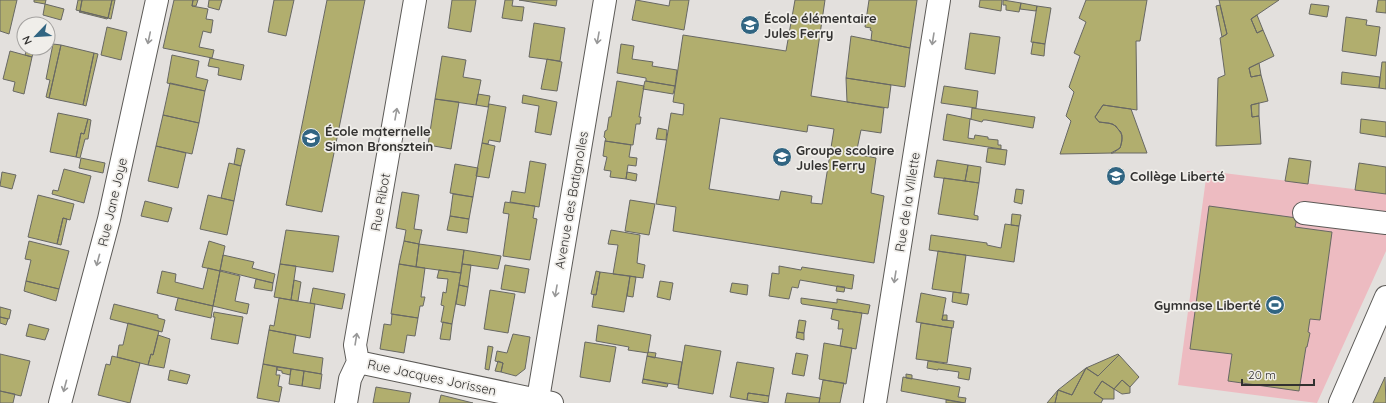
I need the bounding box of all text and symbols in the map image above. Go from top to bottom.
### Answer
place label: École élémentaire Jules Ferry [764,10,877,41]
school or university icon: École élémentaire Jules Ferry [739,14,761,36]
north arrow [16,16,56,56]
one-way arrow [144,31,152,44]
one-way arrow [594,32,602,45]
one-way arrow [929,32,937,45]
text: N [19,34,35,47]
one-way arrow [392,108,400,121]
place label: École maternelle Simon Bronsztein [325,123,433,154]
school or university icon: École maternelle Simon Bronsztein [300,127,322,149]
street label: Avenue des Batignolles [551,130,591,270]
place label: Groupe scolaire Jules Ferry [796,142,895,173]
school or university icon: Groupe scolaire Jules Ferry [771,146,793,168]
street label: Rue de la Villette [891,151,923,253]
street label: Rue Jane Joye [94,156,130,248]
school or university icon: Collège Liberté [1105,165,1127,187]
place label: Collège Liberté [1130,168,1225,184]
street label: Rue Ribot [367,172,393,232]
one-way arrow [94,254,102,267]
one-way arrow [891,271,899,284]
one-way arrow [552,284,560,297]
sports icon: Gymnase Liberté [1264,294,1286,316]
place label: Gymnase Liberté [1154,297,1261,313]
one-way arrow [352,333,360,346]
street label: Rue Jacques Jorissen [366,356,498,398]
scale bar [1242,361,1314,387]
text: 20 m [1248,367,1276,382]
one-way arrow [61,379,68,392]

